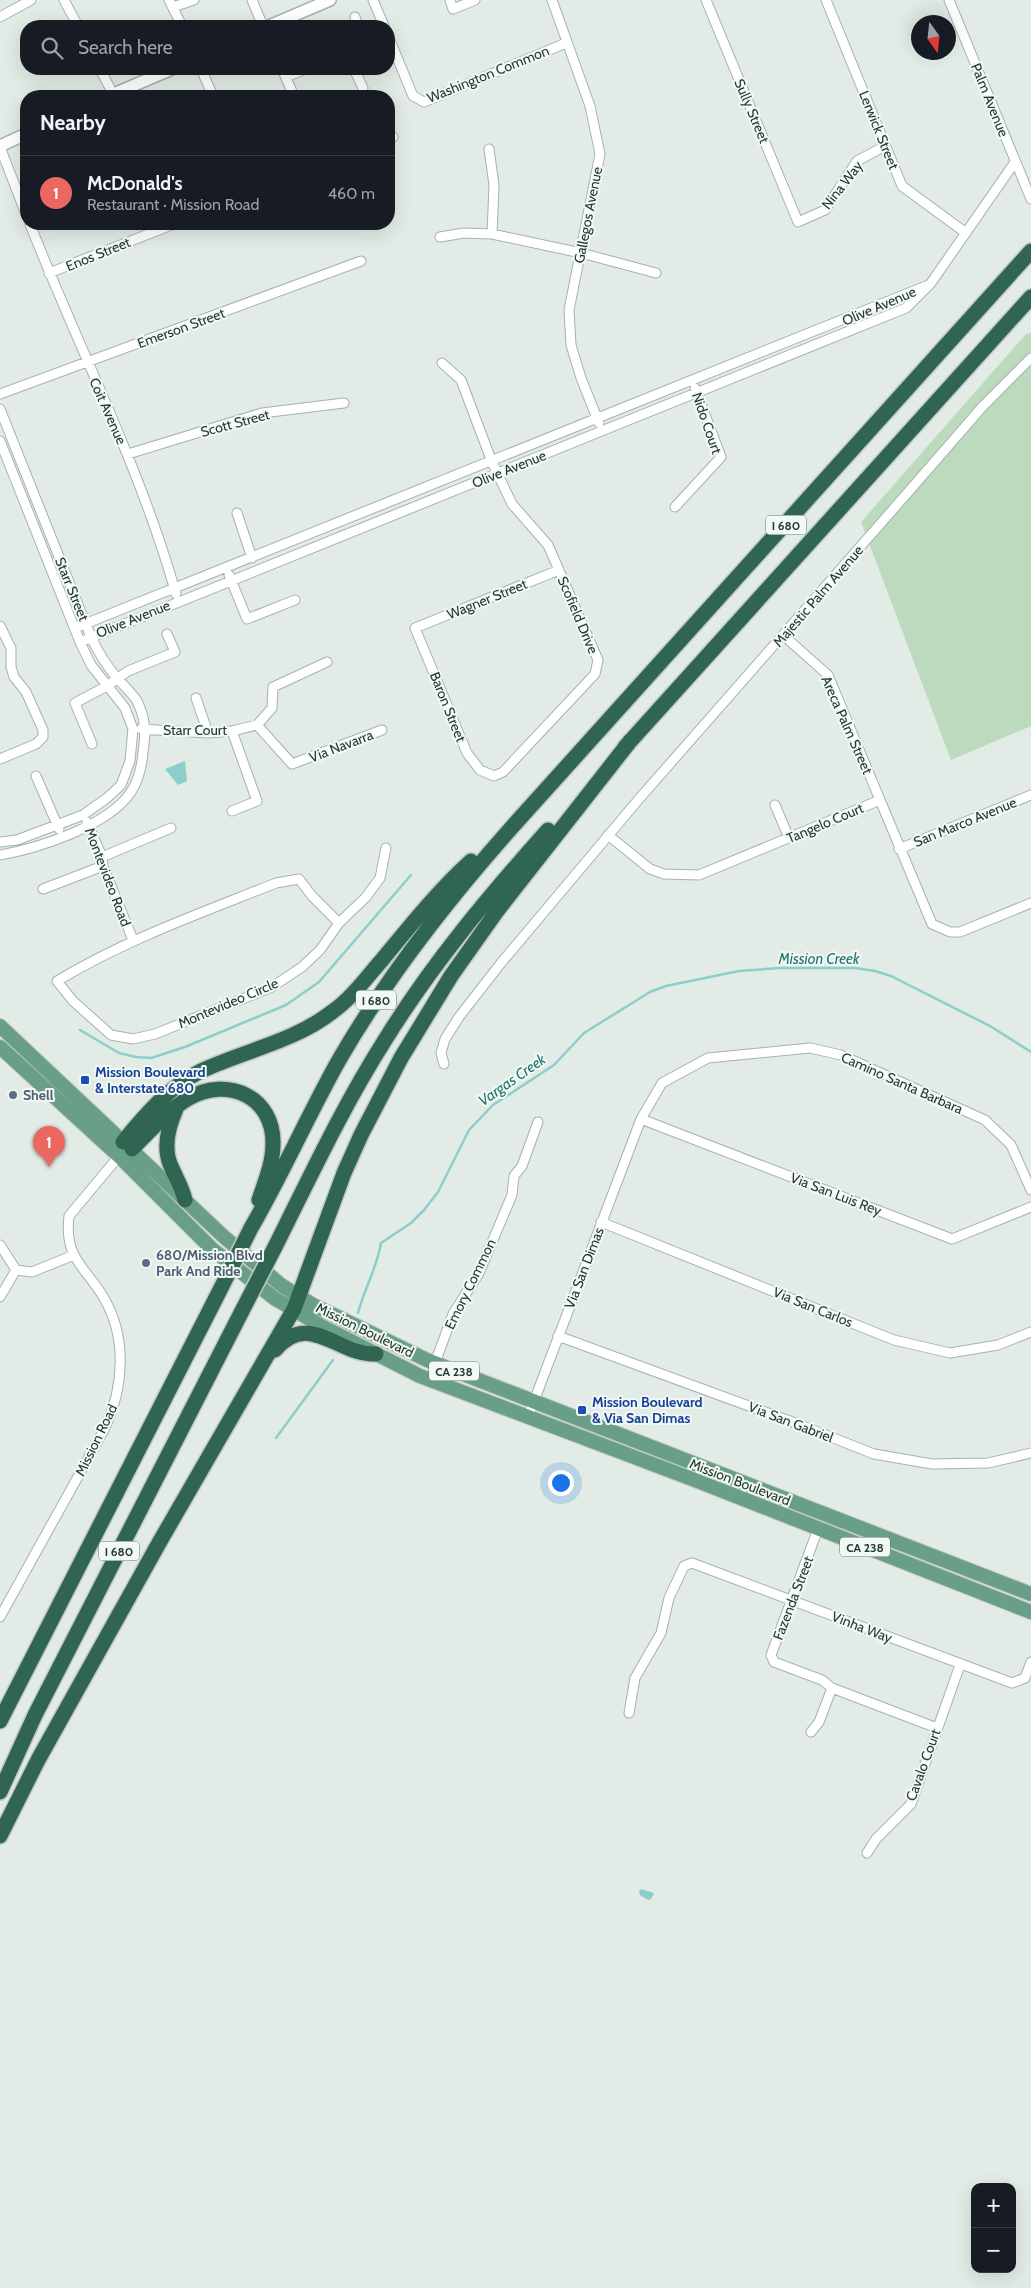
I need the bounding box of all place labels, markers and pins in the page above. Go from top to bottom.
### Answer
place label: Mission Boulevard & Interstate 680 [95,1063,206,1097]
marker: Mission Boulevard & Interstate 680 [79,1074,91,1086]
place label: Shell [23,1086,54,1104]
marker: Shell [7,1089,19,1101]
pin: 1 [33,1126,65,1167]
place label: 680/Mission Blvd Park And Ride [156,1246,263,1280]
marker: 680/Mission Blvd Park And Ride [140,1257,152,1269]
place label: Mission Boulevard & Via San Dimas [592,1393,703,1427]
marker: Mission Boulevard & Via San Dimas [576,1404,588,1416]

